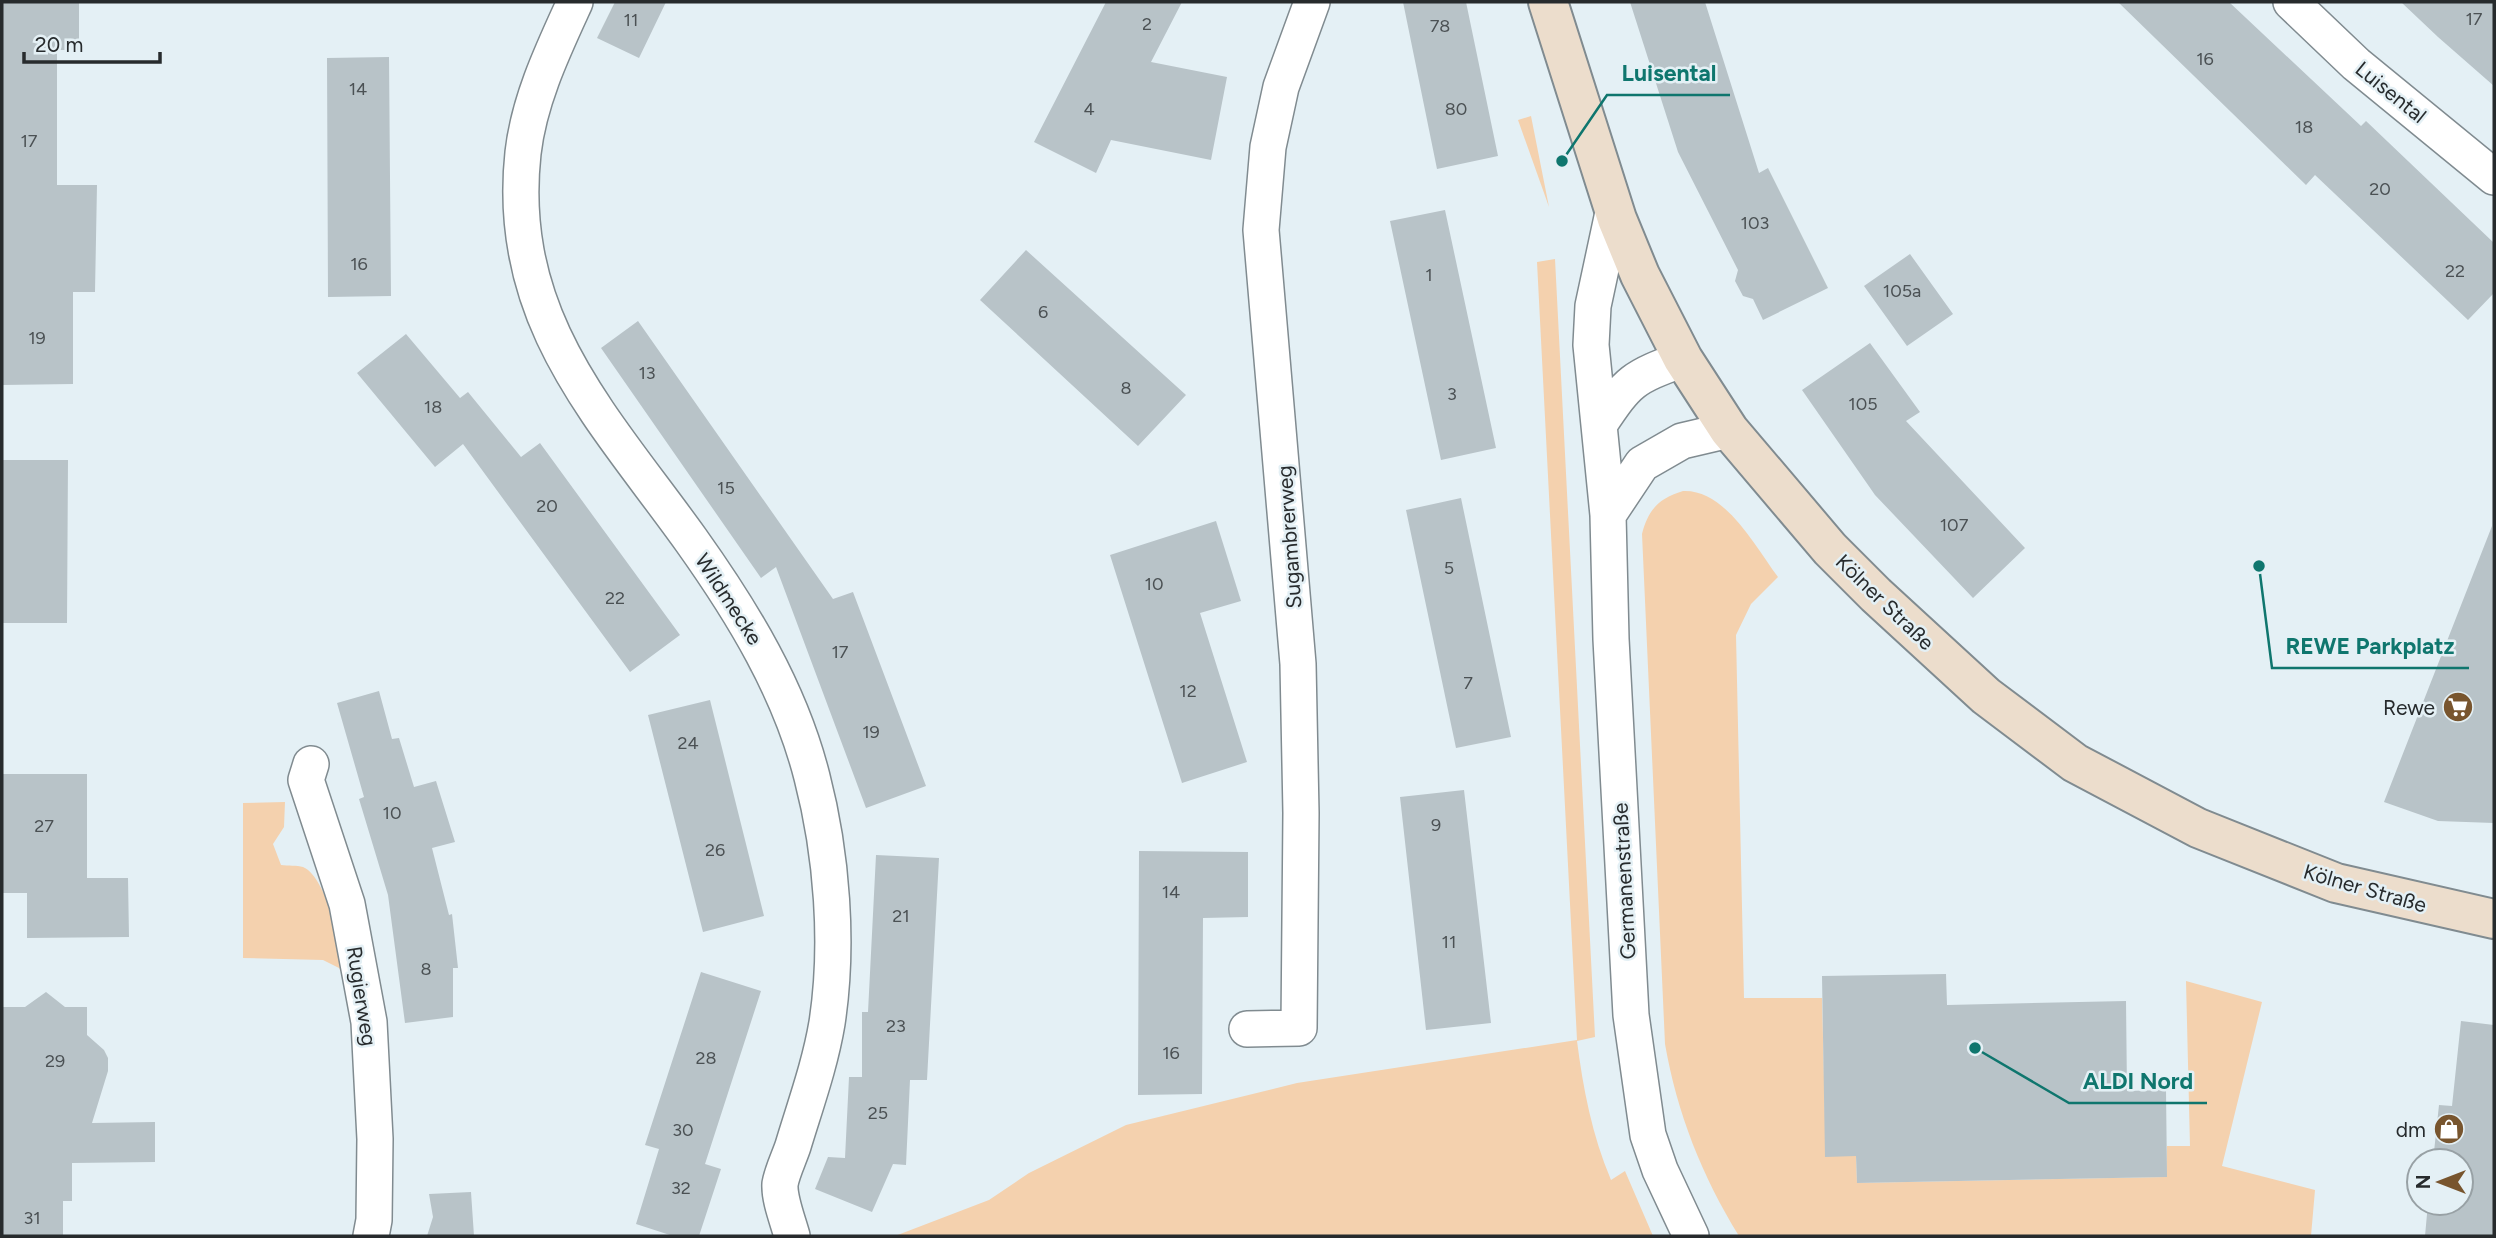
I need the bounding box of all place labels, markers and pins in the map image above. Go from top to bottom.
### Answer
callout: Luisental [1607,51,1730,95]
callout: REWE Parkplatz [2272,624,2469,668]
supermarket icon: Rewe [2441,690,2475,724]
place label: Rewe [2383,695,2435,720]
callout: ALDI Nord [2069,1059,2207,1103]
shop icon: dm [2432,1112,2466,1146]
place label: dm [2396,1117,2426,1142]

